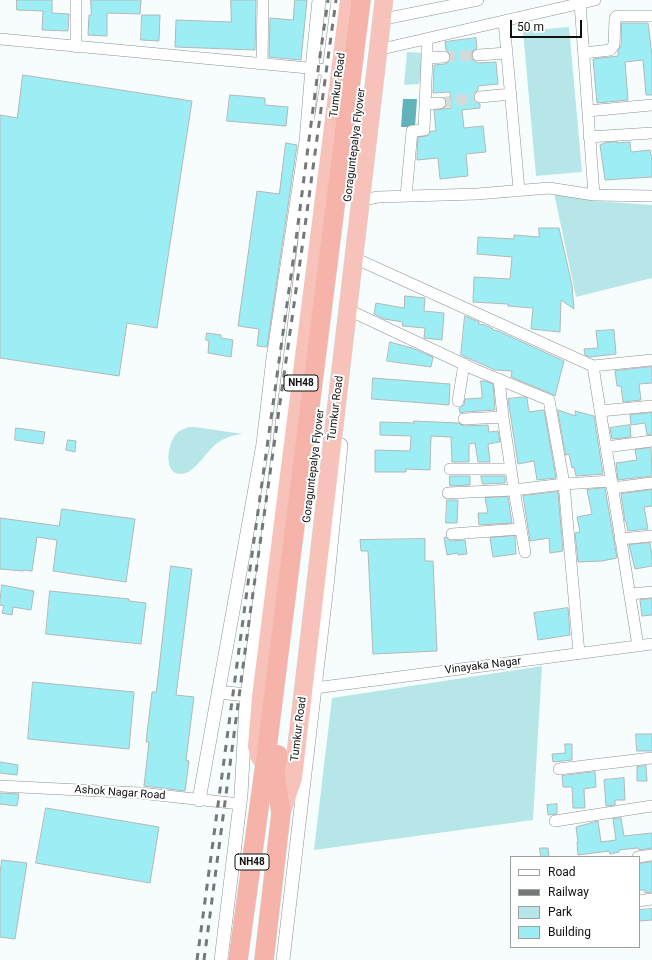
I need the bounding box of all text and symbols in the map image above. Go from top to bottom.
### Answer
scale bar [512,12,584,38]
text: 50 m [517,20,544,34]
street label: Tumkur Road [327,52,349,118]
street label: Goraguntepalya Flyover [341,87,369,203]
road number: NH48 [284,375,318,391]
street label: Tumkur Road [325,375,347,441]
street label: Goraguntepalya Flyover [300,408,328,524]
street label: Vinayaka Nagar [444,655,522,677]
street label: Tumkur Road [288,696,310,762]
street label: Ashok Nagar Road [74,783,166,803]
road number: NH48 [235,854,269,870]
legend [510,856,640,948]
text: Road [548,865,576,879]
text: Railway [548,885,589,899]
text: Park [548,905,572,919]
text: Building [548,925,591,939]

